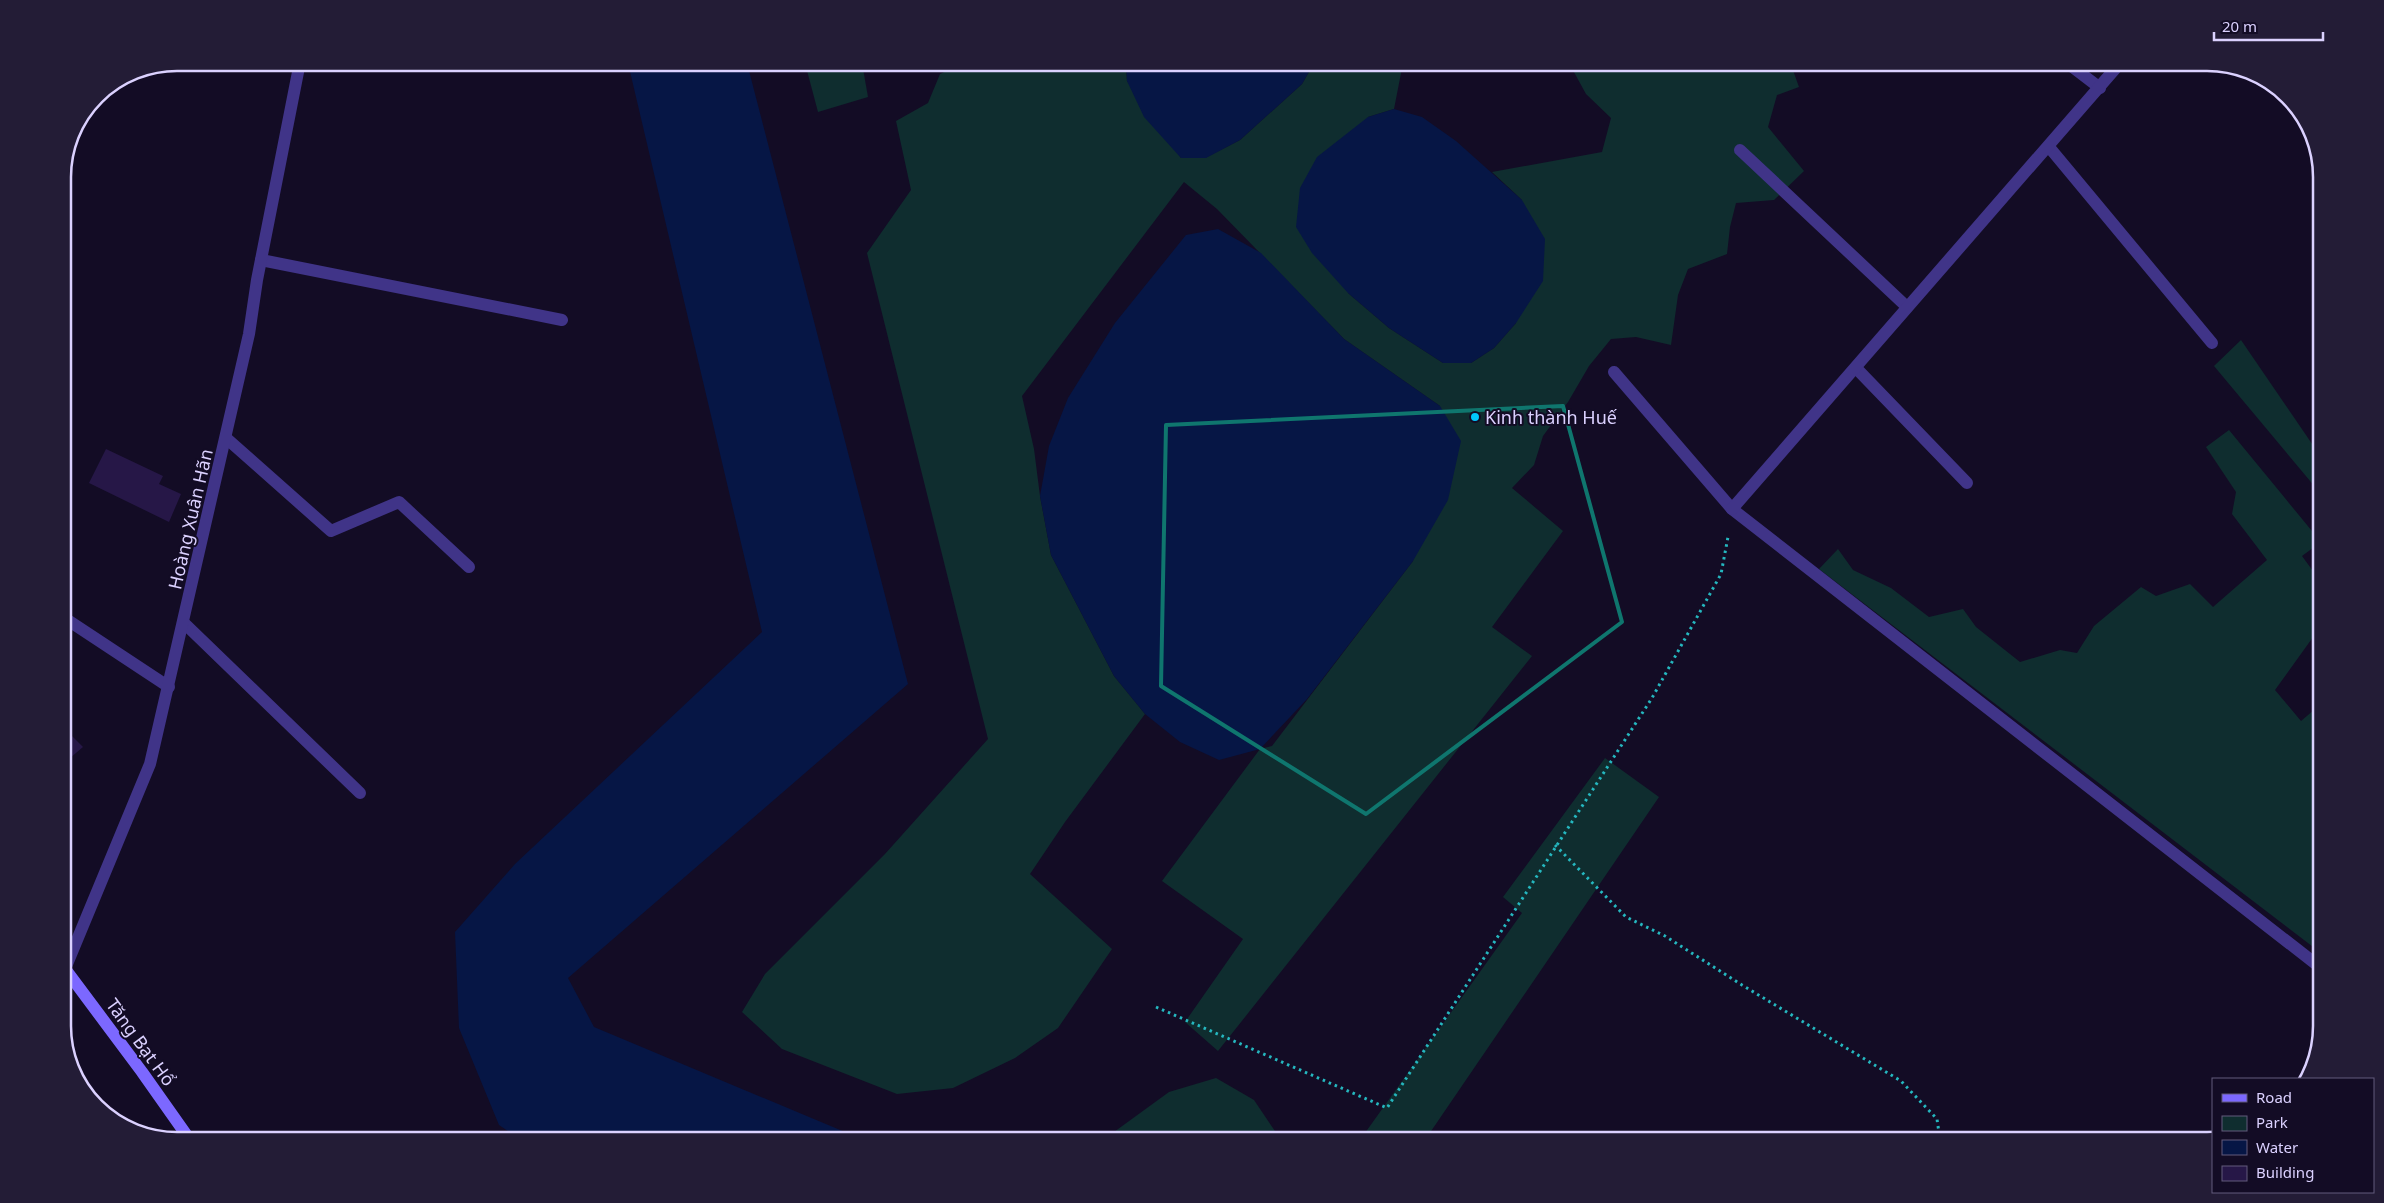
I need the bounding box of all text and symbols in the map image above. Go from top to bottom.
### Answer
scale bar [2214,10,2323,42]
text: 20 m [2222,16,2257,36]
place label: Kinh thành Huế [1485,405,1617,429]
marker: Kinh thành Huế [1469,411,1481,423]
street label: Hoàng Xuân Hãn [162,446,218,592]
street label: Tăng Bạt Hổ [101,993,181,1091]
legend [2212,1078,2374,1193]
text: Road [2256,1087,2292,1107]
text: Park [2256,1112,2288,1132]
text: Water [2256,1137,2298,1157]
text: Building [2256,1162,2314,1182]

